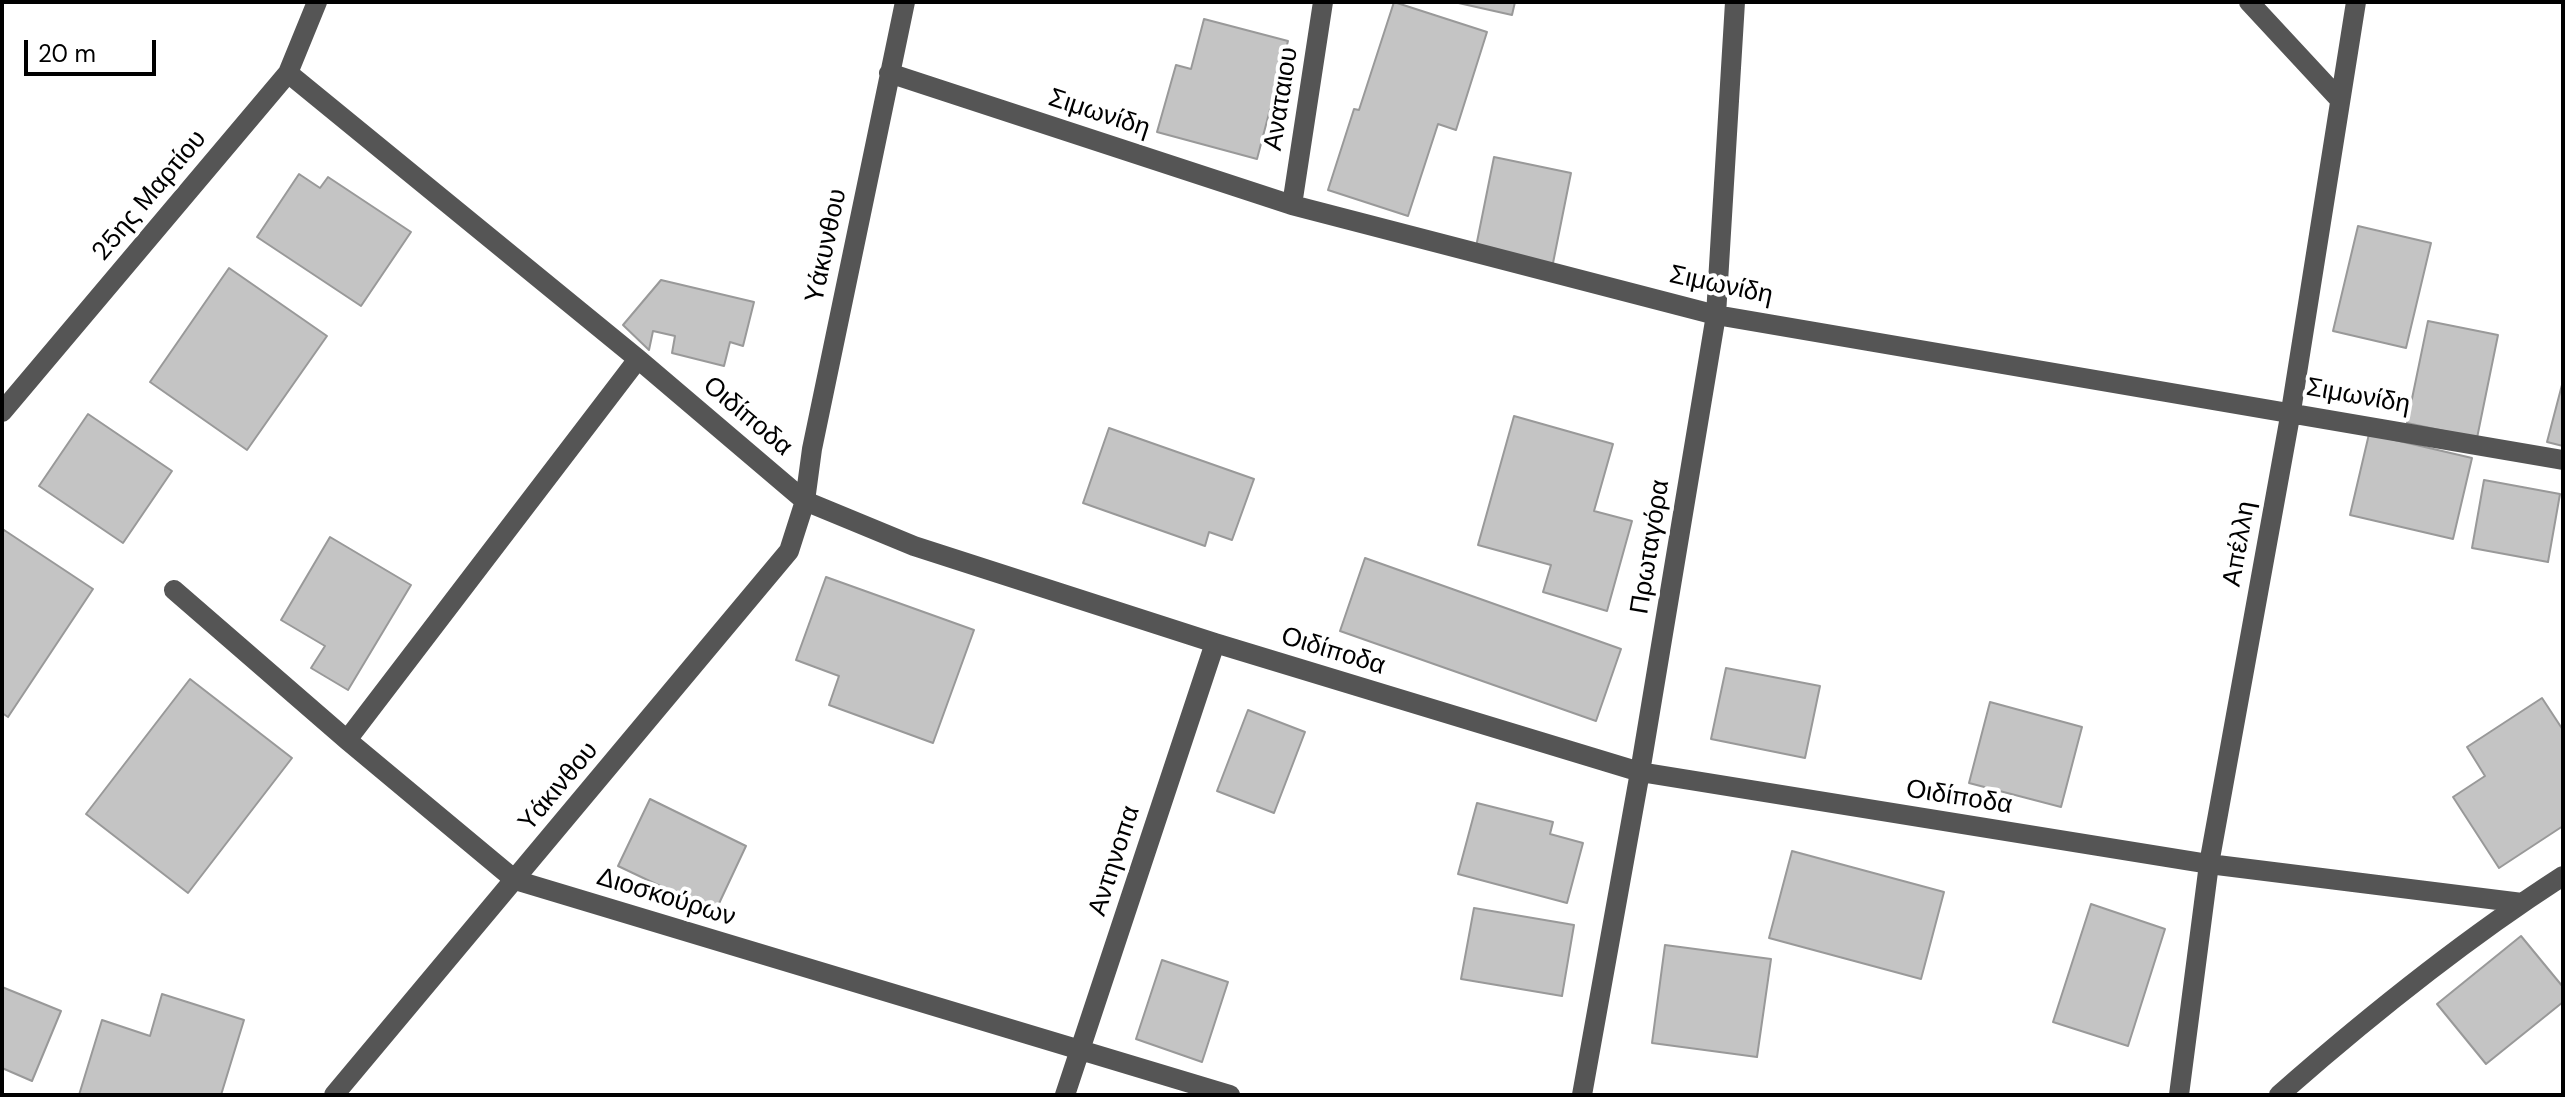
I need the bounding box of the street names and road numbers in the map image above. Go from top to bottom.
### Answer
street label: Αναταιου [1258,45,1306,153]
street label: Σιμωνίδη [1044,83,1154,145]
street label: 25ης Μαρτίου [86,124,214,268]
street label: Υάκυνθου [800,186,854,306]
street label: Σιμωνίδη [1666,260,1776,312]
street label: Οιδίποδα [696,371,798,463]
street label: Σιμωνίδη [2304,373,2412,421]
street label: Πρωταγόρα [1625,478,1677,616]
street label: Απέλλη [2217,499,2263,589]
street label: Οιδίποδα [1277,621,1389,683]
street label: Υάκινθου [513,736,605,838]
street label: Οιδίποδα [1904,774,2014,822]
street label: Αντηνοπα [1083,802,1147,920]
street label: Διοσκούρων [593,862,739,934]

